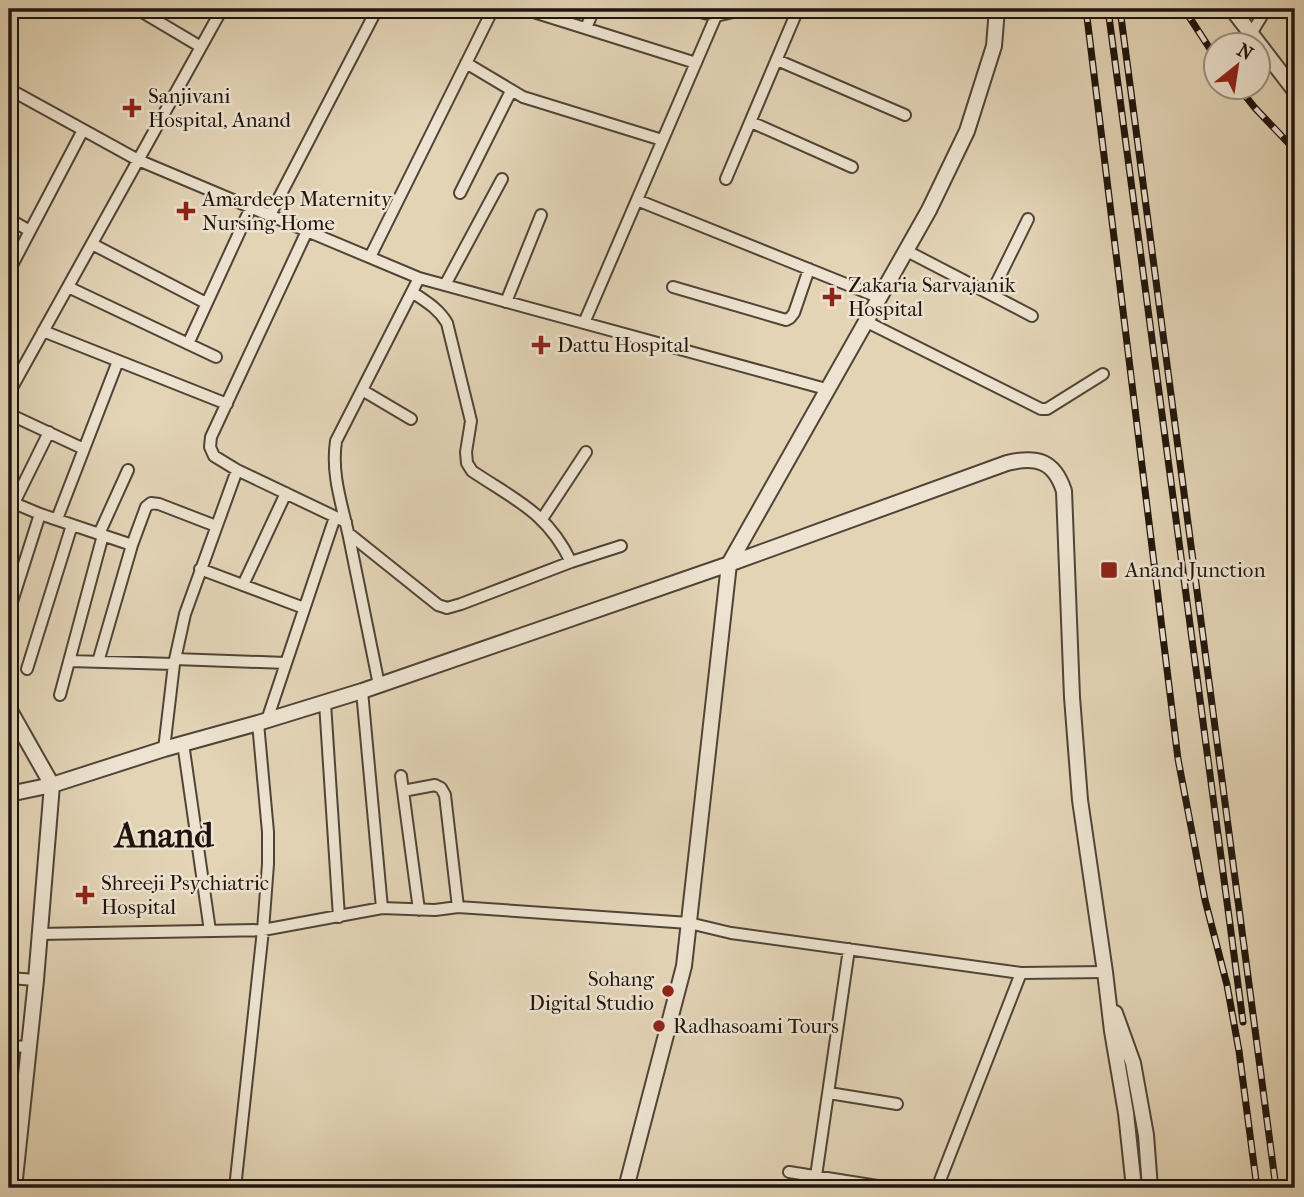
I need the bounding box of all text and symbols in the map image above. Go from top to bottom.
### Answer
north arrow [1202,32,1272,102]
text: N [1233,39,1257,66]
place label: Sanjivani Hospital, Anand [148,84,292,132]
marker: Sanjivani Hospital, Anand [122,98,142,118]
place label: Amardeep Maternity Nursing Home [201,187,393,235]
marker: Amardeep Maternity Nursing Home [176,201,196,221]
place label: Zakaria Sarvajanik Hospital [848,273,1016,321]
marker: Zakaria Sarvajanik Hospital [822,287,842,307]
place label: Dattu Hospital [557,333,689,357]
marker: Dattu Hospital [531,335,551,355]
place label: Anand Junction [1124,558,1266,582]
marker: Anand Junction [1099,560,1119,580]
district label: Anand [113,815,214,856]
place label: Shreeji Psychiatric Hospital [101,871,269,919]
marker: Shreeji Psychiatric Hospital [75,885,95,905]
place label: Sohang Digital Studio [529,967,655,1015]
marker: Sohang Digital Studio [660,983,676,999]
place label: Radhasoami Tours [673,1014,839,1038]
marker: Radhasoami Tours [651,1018,667,1034]

